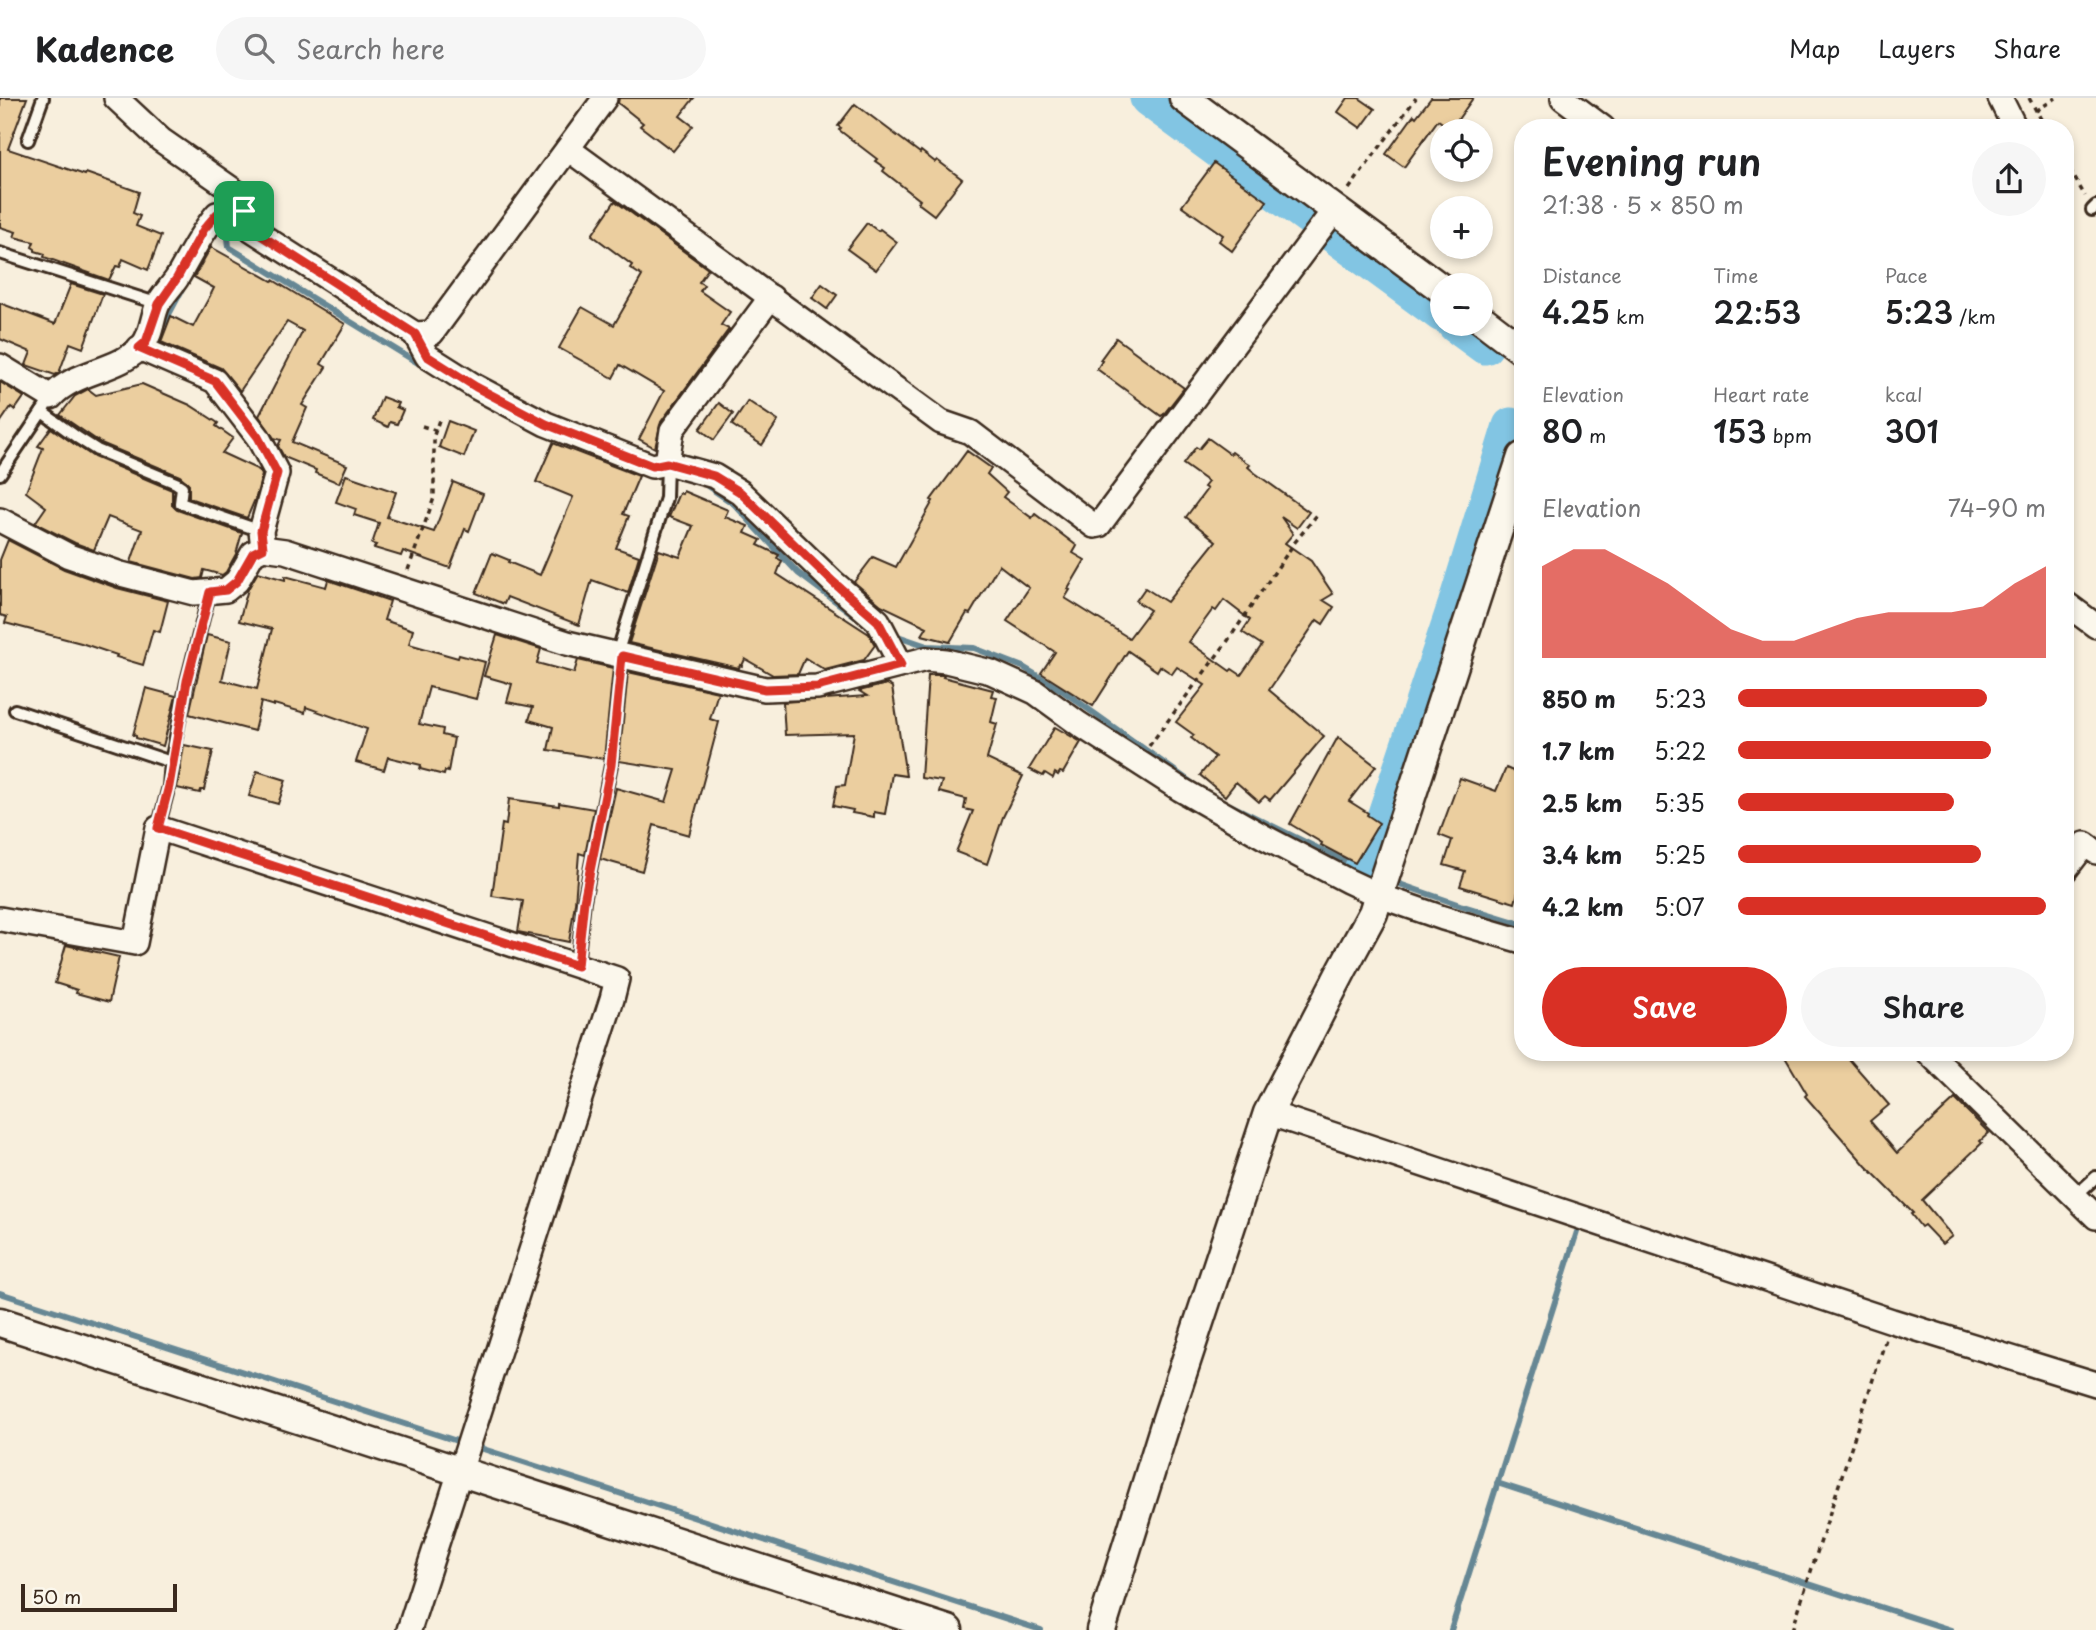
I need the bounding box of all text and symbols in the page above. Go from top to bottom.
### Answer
search box [216,17,706,80]
text: Kadence [35,23,174,73]
icon: search [240,29,278,67]
text: Search here [296,29,445,68]
text: Map [1789,30,1840,66]
text: Layers [1878,30,1955,66]
text: Share [1993,30,2061,66]
map controls [1430,119,1493,336]
button: locate [1430,119,1493,182]
text: Evening run [1542,132,1761,189]
button: share [1972,142,2046,216]
pin [214,181,274,241]
text: 21:38 · 5 × 850 m [1542,187,1744,222]
icon: arrive [225,192,263,230]
button: + [1430,196,1493,259]
text: Distance [1542,261,1622,289]
text: Time [1713,261,1758,289]
text: Pace [1885,261,1928,289]
button: − [1430,273,1493,336]
text: 4.25 [1542,289,1610,334]
text: 22:53 [1713,289,1801,334]
text: 5:23 [1885,289,1953,334]
text: km [1610,302,1645,330]
text: /km [1953,302,1996,330]
text: Elevation [1542,380,1624,408]
text: Heart rate [1713,380,1809,408]
text: kcal [1885,380,1923,408]
text: 80 [1542,408,1583,453]
text: 153 [1713,408,1767,453]
text: 301 [1885,408,1939,453]
text: m [1583,421,1606,449]
text: bpm [1767,421,1812,449]
text: Elevation [1542,490,1641,525]
text: 74–90 m [1948,490,2046,525]
text: 850 m [1542,681,1616,716]
text: 5:23 [1654,681,1707,716]
text: 1.7 km [1542,733,1615,768]
text: 5:22 [1654,733,1706,768]
text: 2.5 km [1542,785,1622,820]
text: 5:35 [1654,785,1705,820]
text: 3.4 km [1542,837,1622,872]
text: 5:25 [1654,837,1706,872]
text: 4.2 km [1542,889,1624,924]
text: 5:07 [1654,889,1705,924]
button: Save [1542,967,1787,1047]
button: Share [1801,967,2046,1047]
scale bar [21,1581,177,1613]
text: 50 m [32,1582,81,1610]

